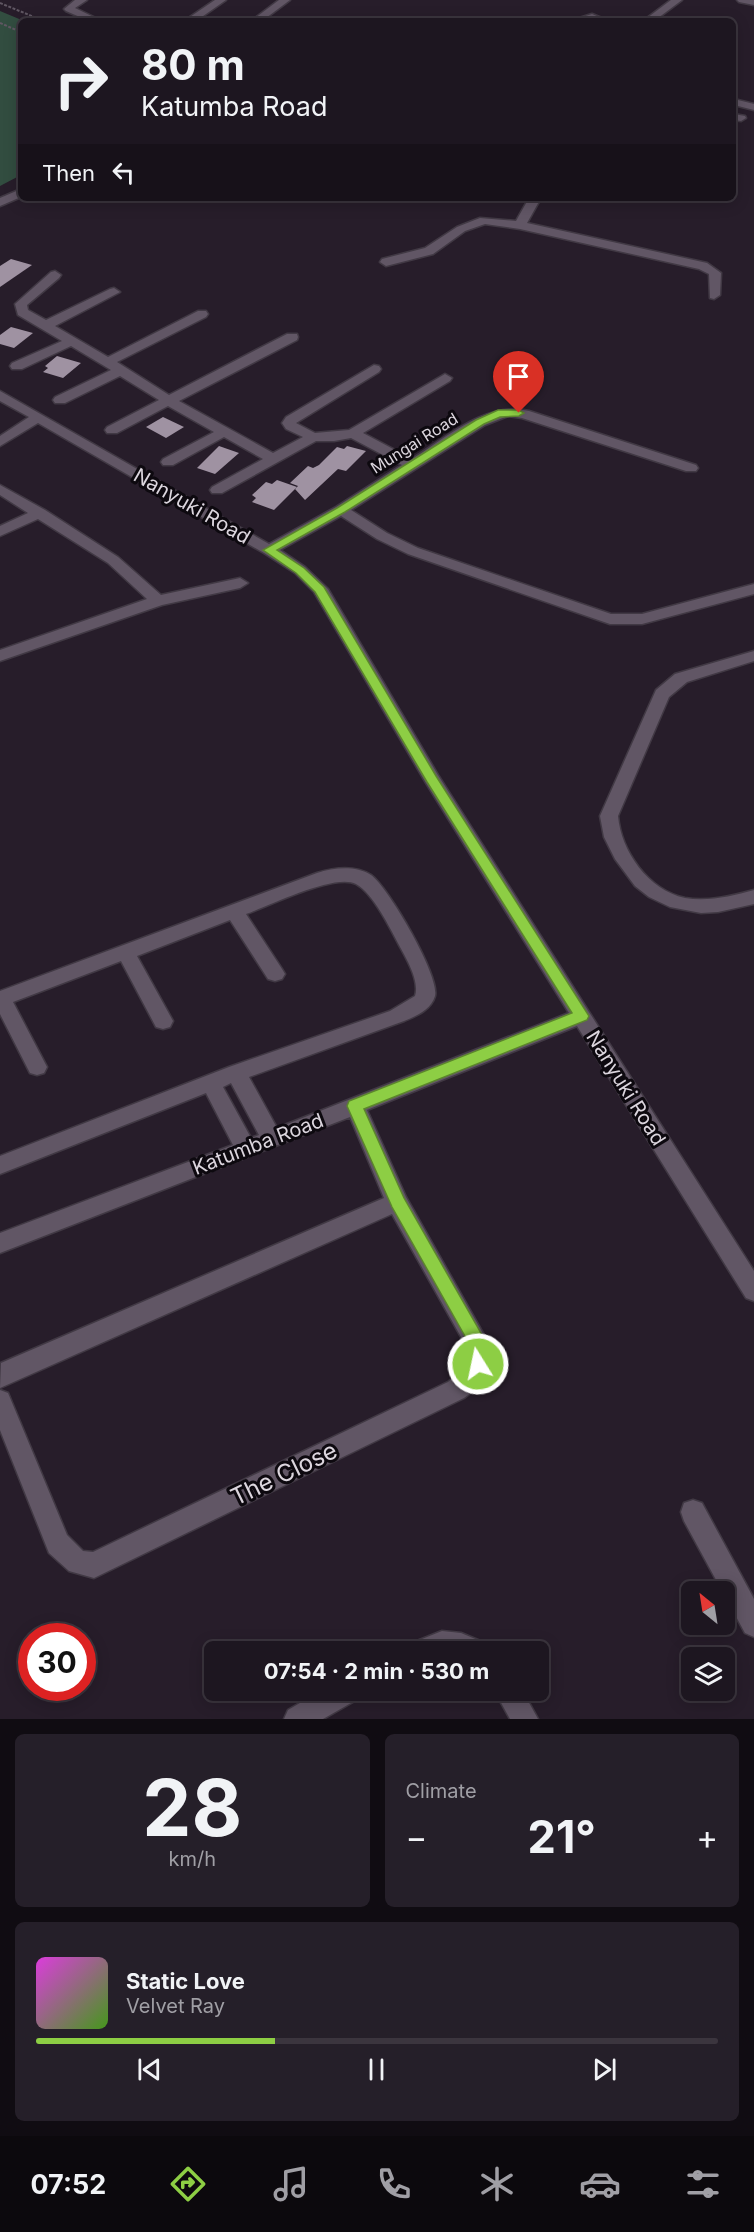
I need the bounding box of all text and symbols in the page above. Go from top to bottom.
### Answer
text: 80 m [141,39,245,90]
icon: right [42,42,120,120]
text: Katumba Road [141,90,327,123]
icon: left [107,156,140,189]
text: Then [42,160,95,186]
pin [493,351,544,413]
icon: arrive [502,360,535,393]
street label: Mungai Road [367,408,461,478]
street label: Nanyuki Road [129,463,255,549]
street label: Nanyuki Road [581,1026,671,1150]
street label: Katumba Road [189,1108,327,1180]
position arrow [446,1332,510,1396]
street label: The Close [226,1435,342,1512]
north arrow [681,1581,735,1635]
map controls [681,1581,735,1701]
speed limit sign: 30 [18,1623,96,1701]
button: layers [681,1647,735,1701]
text: 07:54 · 2 min · 530 m [264,1658,489,1684]
text: 28 [142,1760,242,1855]
text: Climate [406,1779,477,1803]
text: 21° [528,1809,596,1864]
text: − [406,1817,427,1857]
text: + [696,1817,718,1857]
text: km/h [168,1847,216,1871]
text: Static Love [126,1968,245,1994]
text: Velvet Ray [126,1994,225,2018]
icon: previous [133,2053,166,2086]
icon: pause [360,2053,393,2086]
icon: next [588,2053,621,2086]
icon: directions [167,2163,209,2205]
icon: music [270,2163,312,2205]
icon: phone [373,2163,415,2205]
icon: climate [476,2163,518,2205]
icon: car [579,2163,621,2205]
icon: filters [682,2163,724,2205]
text: 07:52 [30,2168,106,2201]

